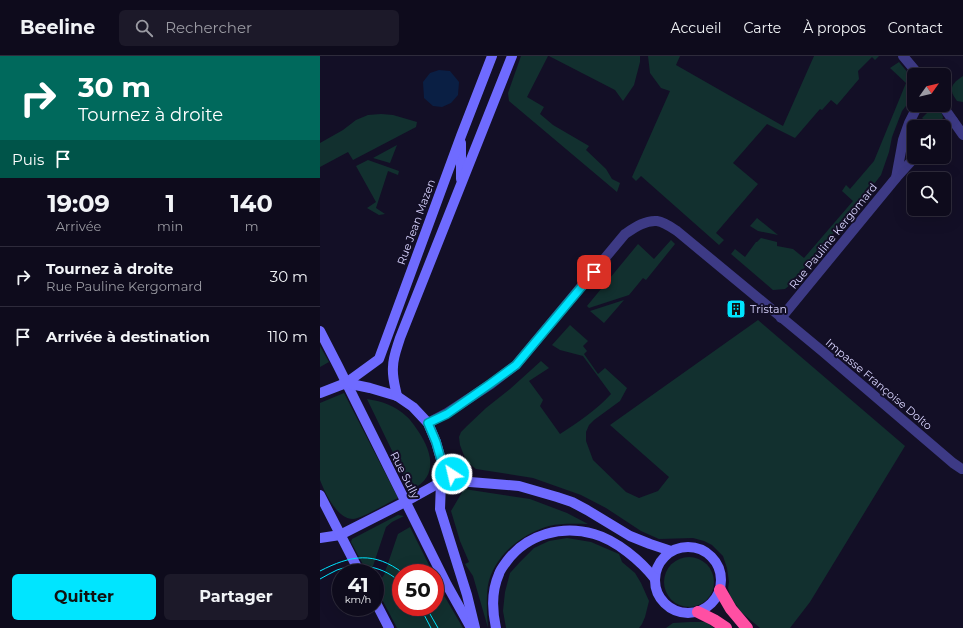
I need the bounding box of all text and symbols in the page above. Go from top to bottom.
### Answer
search box [119,10,399,46]
text: Beeline [20,16,95,39]
icon: search [133,17,155,39]
text: Rechercher [165,18,252,37]
text: Accueil [671,19,722,37]
text: Carte [744,19,781,37]
text: À propos [803,19,866,37]
text: Contact [888,19,943,37]
north arrow [907,68,951,112]
map controls [907,68,951,216]
text: 30 m [78,70,151,104]
icon: right [12,72,64,124]
text: Tournez à droite [78,104,223,126]
button: sound [907,120,951,164]
icon: arrive [52,148,74,170]
text: Puis [12,150,44,169]
button: search [907,172,951,216]
street label: Rue Jean Mazen [394,177,438,267]
street label: Rue Pauline Kergomard [786,180,880,292]
text: 19:09 [47,189,110,218]
text: 1 [165,189,175,218]
text: 140 [230,189,273,218]
text: Arrivée [56,218,101,234]
text: min [157,218,183,234]
text: m [245,218,258,234]
pin [577,255,611,289]
text: Tournez à droite [46,259,174,278]
icon: arrive [583,261,605,283]
icon: right [12,266,34,288]
text: 30 m [270,267,308,286]
text: Rue Pauline Kergomard [46,278,202,294]
building icon: Tristan [725,298,747,320]
place label: Tristan [750,302,787,316]
icon: arrive [12,326,34,348]
text: Arrivée à destination [46,327,210,346]
text: 110 m [267,327,308,346]
street label: Impasse Françoise Dolto [823,335,935,433]
street label: Rue Sully [387,449,423,501]
position arrow [431,453,473,495]
speed limit sign: 50 [392,564,444,616]
text: 41 [347,573,369,597]
button: Quitter [12,574,156,620]
button: Partager [164,574,308,620]
text: km/h [345,593,371,606]

